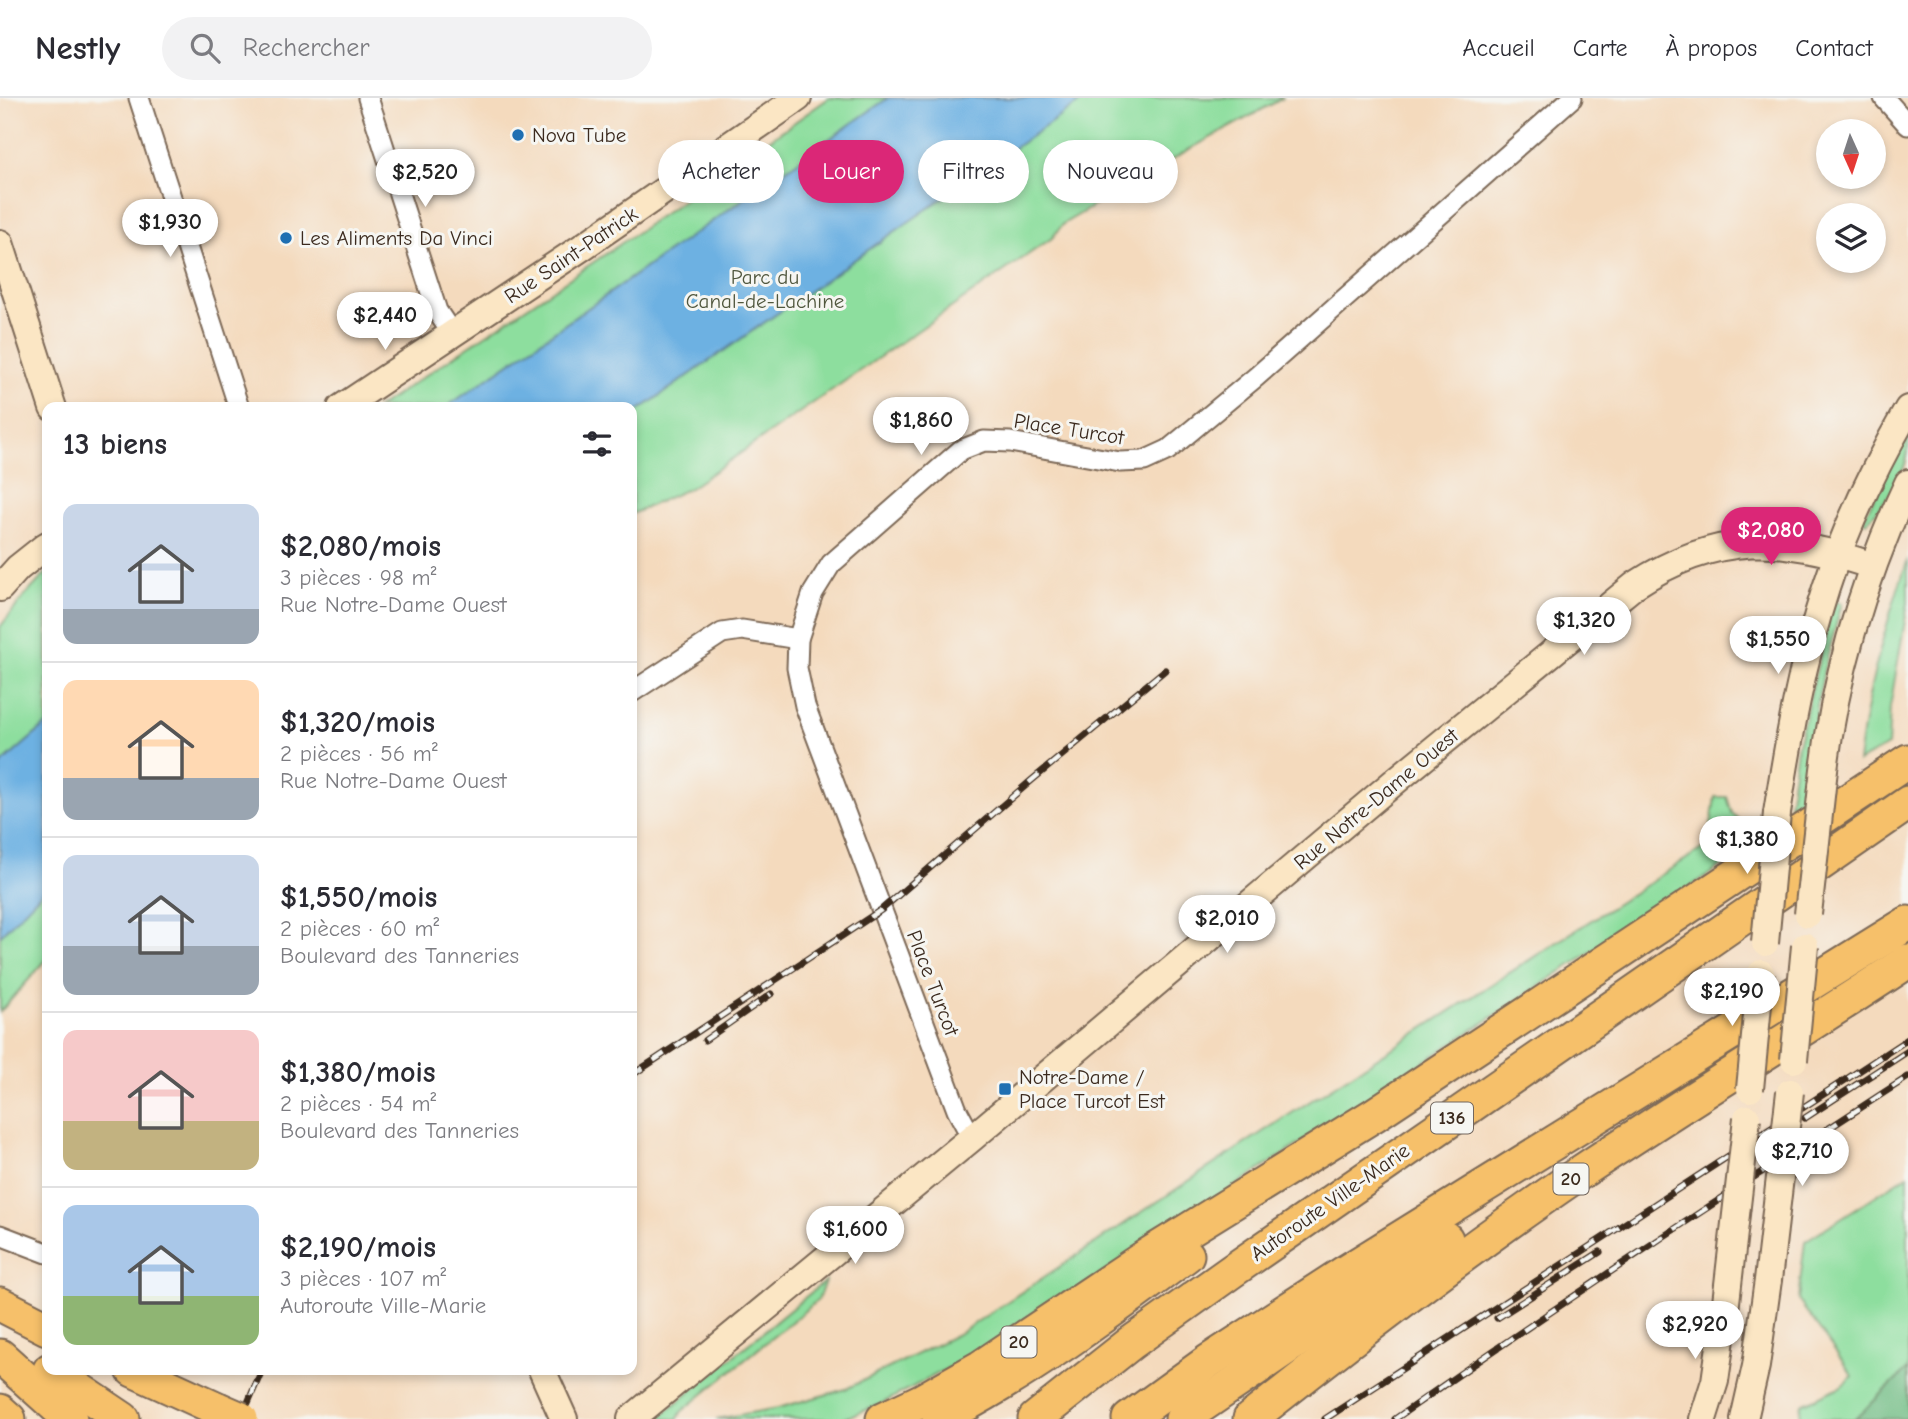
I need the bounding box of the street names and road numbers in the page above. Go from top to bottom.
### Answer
street label: Rue Saint-Patrick [500,202,642,308]
street label: Place Turcot [1012,408,1127,450]
street label: Rue Notre-Dame Ouest [1289,723,1464,875]
street label: Place Turcot [902,927,964,1040]
road number: 136 [1431,1102,1473,1134]
street label: Autoroute Ville-Marie [1246,1138,1414,1266]
road number: 20 [1554,1163,1588,1194]
road number: 20 [1002,1326,1036,1358]

